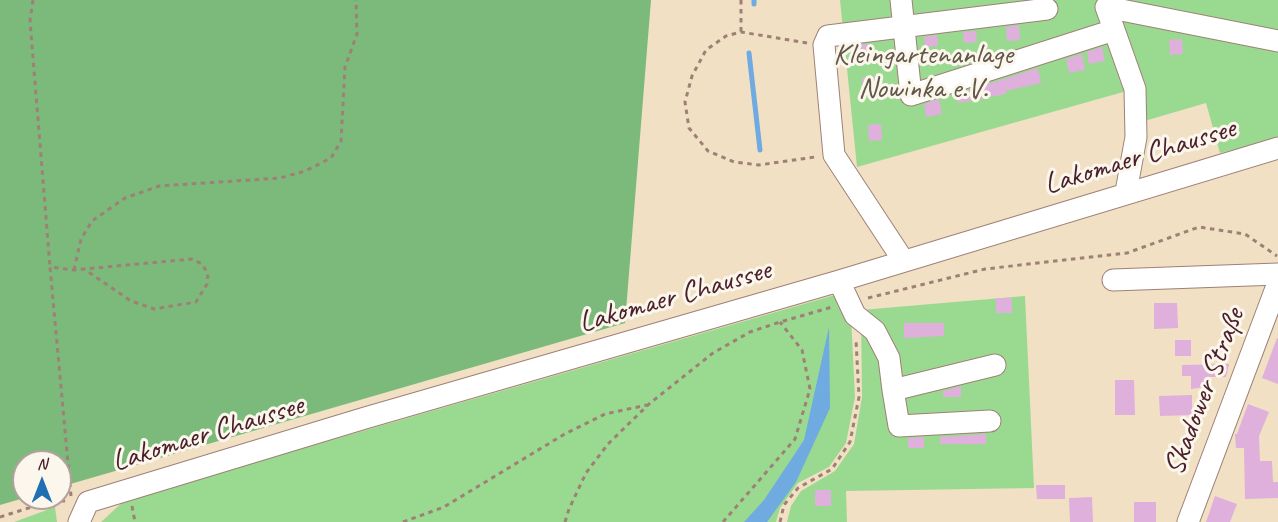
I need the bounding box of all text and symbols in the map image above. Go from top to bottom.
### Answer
park label: Kleingartenanlage Nowinka e.V. [833,37,1013,107]
street label: Lakomaer Chaussee [1040,111,1240,203]
street label: Lakomaer Chaussee [575,252,775,342]
street label: Skadower Straße [1157,304,1253,480]
street label: Lakomaer Chaussee [108,388,308,480]
north arrow [12,450,72,510]
text: N [37,454,47,474]

